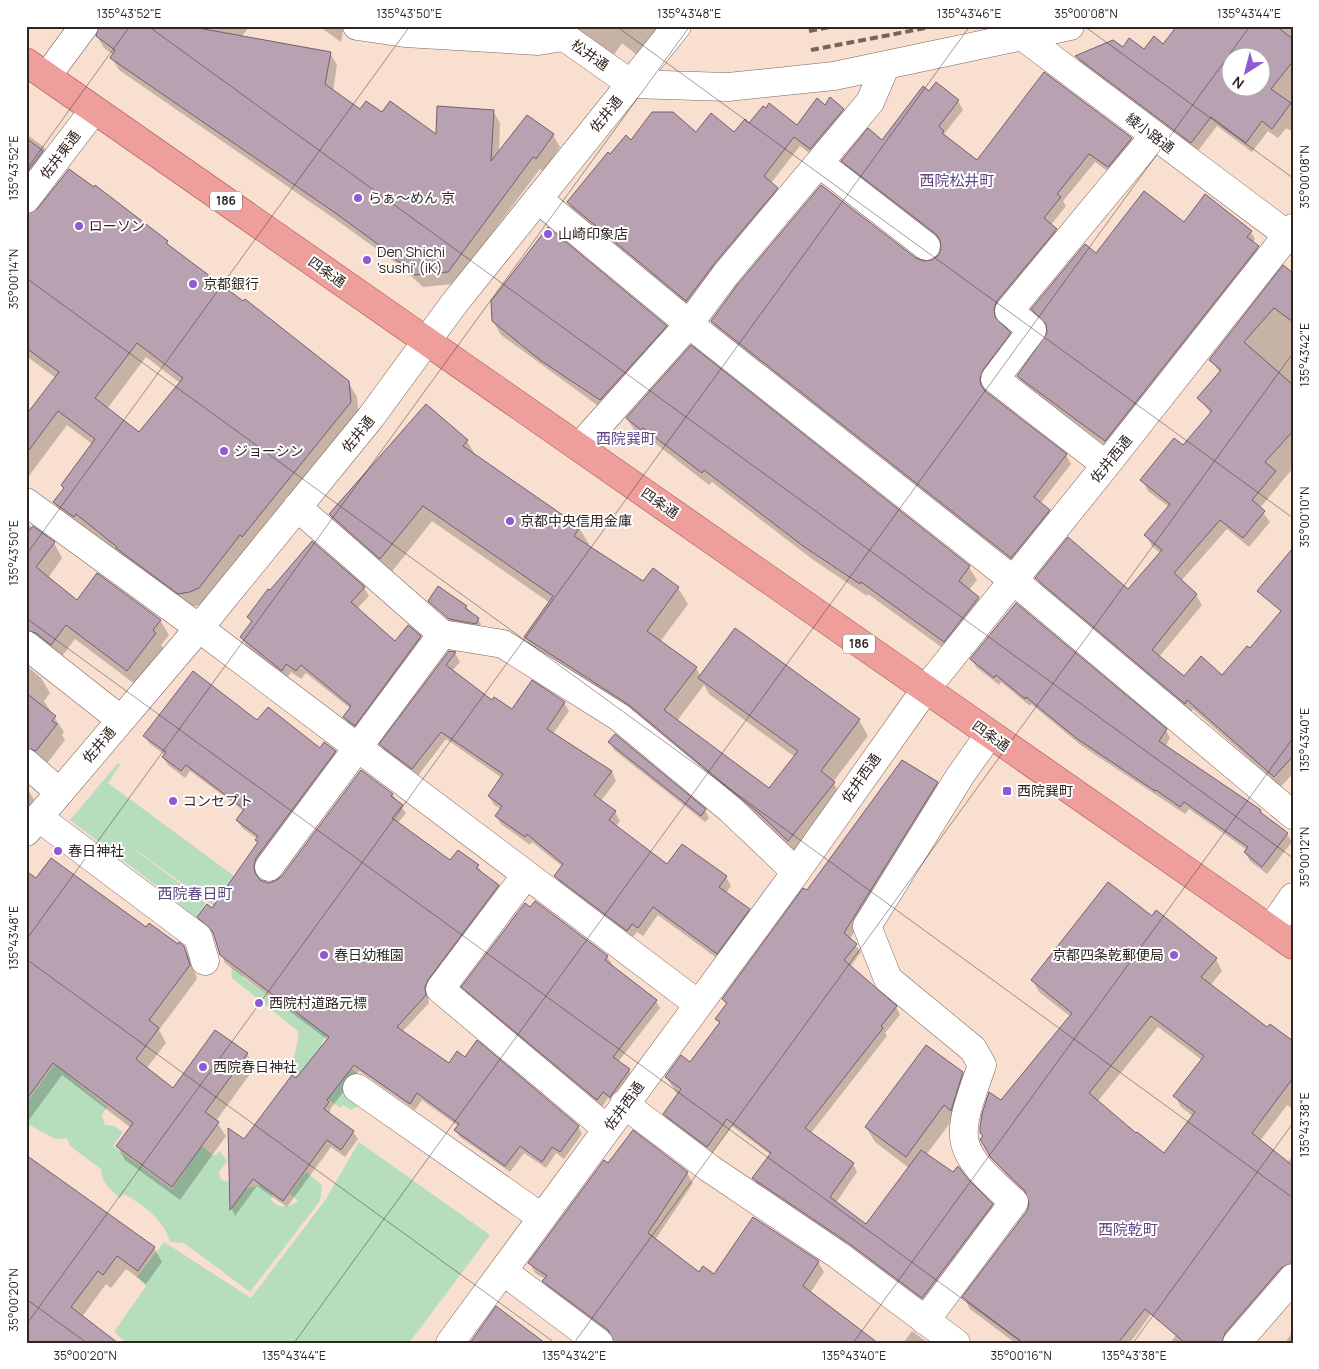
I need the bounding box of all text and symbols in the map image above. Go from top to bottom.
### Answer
text: 135°43'52"E [97,5,162,22]
text: 135°43'50"E [376,5,442,22]
text: 135°43'48"E [657,5,721,22]
text: 135°43'46"E [937,5,1001,22]
text: 35°00'08"N [1054,5,1118,22]
text: 135°43'44"E [1217,5,1281,22]
street label: 松井通 [568,35,613,74]
north arrow [1222,48,1272,98]
text: N [1228,72,1248,94]
street label: 佐井通 [585,91,626,136]
street label: 綾小路通 [1122,108,1178,157]
street label: 佐井東通 [35,127,84,183]
text: 135°43'52"E [5,135,22,200]
text: 35°00'08"N [1296,145,1313,209]
district label: 西院松井町 [919,170,995,191]
place label: らぁ〜めん 京 [368,188,455,207]
road number: 186 [210,192,242,210]
marker: らぁ〜めん 京 [352,192,364,204]
place label: ローソン [89,216,145,235]
marker: ローソン [73,220,85,232]
place label: 山崎印象店 [558,224,628,243]
marker: 山崎印象店 [542,228,554,240]
place label: Den Shichi 'sushi' (iK) [377,242,445,277]
text: 35°00'14"N [5,249,22,309]
street label: 四条通 [305,252,350,291]
marker: Den Shichi 'sushi' (iK) [361,254,373,266]
place label: 京都銀行 [203,274,259,293]
marker: 京都銀行 [187,278,199,290]
text: 135°43'42"E [1296,323,1313,387]
street label: 佐井通 [337,411,378,456]
district label: 西院巽町 [596,428,656,449]
street label: 佐井西通 [1086,431,1136,486]
place label: ジョーシン [234,441,304,460]
marker: ジョーシン [218,445,230,457]
street label: 四条通 [638,483,683,522]
text: 35°00'10"N [1296,486,1313,548]
place label: 京都中央信用金庫 [520,511,632,530]
marker: 京都中央信用金庫 [504,515,516,527]
text: 135°43'50"E [5,520,22,586]
road number: 186 [843,634,875,654]
text: 135°43'40"E [1296,708,1313,772]
street label: 四条通 [969,716,1014,755]
street label: 佐井通 [78,722,119,767]
street label: 佐井西通 [837,749,884,806]
place label: 西院巽町 [1017,781,1073,800]
marker: 西院巽町 [1001,785,1013,797]
place label: コンセプト [183,791,253,810]
marker: コンセプト [167,795,179,807]
text: 35°00'12"N [1296,827,1313,887]
place label: 春日神社 [68,841,124,860]
marker: 春日神社 [52,845,64,857]
district label: 西院春日町 [157,883,233,904]
text: 135°43'48"E [5,906,22,970]
place label: 春日幼稚園 [334,945,404,964]
place label: 京都四条乾郵便局 [1052,945,1164,964]
marker: 春日幼稚園 [318,949,330,961]
marker: 京都四条乾郵便局 [1168,949,1180,961]
place label: 西院村道路元標 [269,993,367,1012]
marker: 西院村道路元標 [253,997,265,1009]
place label: 西院春日神社 [213,1057,297,1076]
marker: 西院春日神社 [197,1061,209,1073]
street label: 佐井西通 [599,1077,648,1134]
text: 135°43'38"E [1296,1092,1313,1158]
district label: 西院乾町 [1098,1219,1158,1240]
text: 35°00'20"N [5,1268,22,1332]
text: 35°00'20"N [53,1347,117,1364]
text: 135°43'44"E [262,1347,326,1364]
text: 135°43'42"E [542,1347,606,1364]
text: 135°43'40"E [822,1347,886,1364]
text: 35°00'16"N [990,1347,1052,1364]
text: 135°43'38"E [1101,1347,1167,1364]

